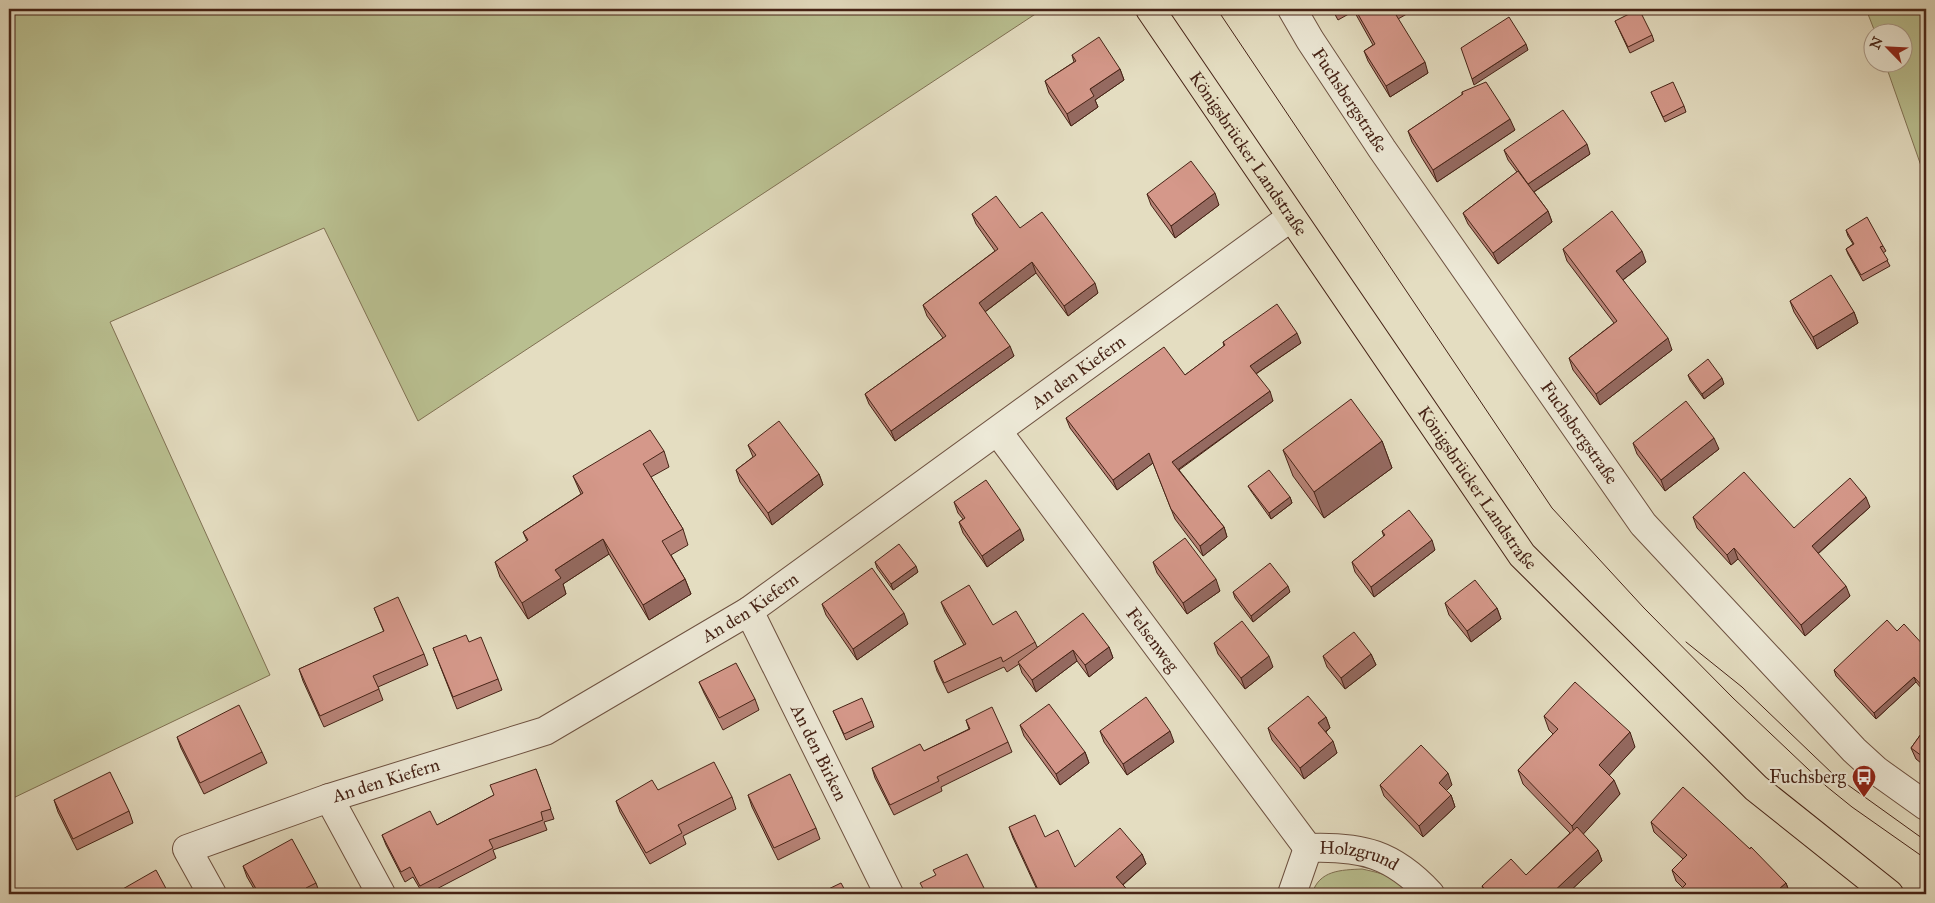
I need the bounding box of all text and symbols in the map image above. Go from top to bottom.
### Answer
north arrow [1862,22,1912,72]
text: N [1866,34,1887,52]
street label: Fuchsbergstraße [1307,44,1392,157]
street label: Königsbrücker Landstraße [1185,67,1312,240]
street label: An den Kiefern [1026,330,1130,414]
street label: Fuchsbergstraße [1536,377,1623,488]
street label: Königsbrücker Landstraße [1413,402,1541,574]
street label: An den Kiefern [697,568,803,648]
street label: Felsenweg [1122,603,1184,677]
street label: An den Birken [786,700,852,805]
street label: An den Kiefern [329,753,442,808]
bus stop icon: Fuchsberg [1851,764,1877,798]
place label: Fuchsberg [1769,766,1847,789]
street label: Holzgrund [1319,837,1403,875]

